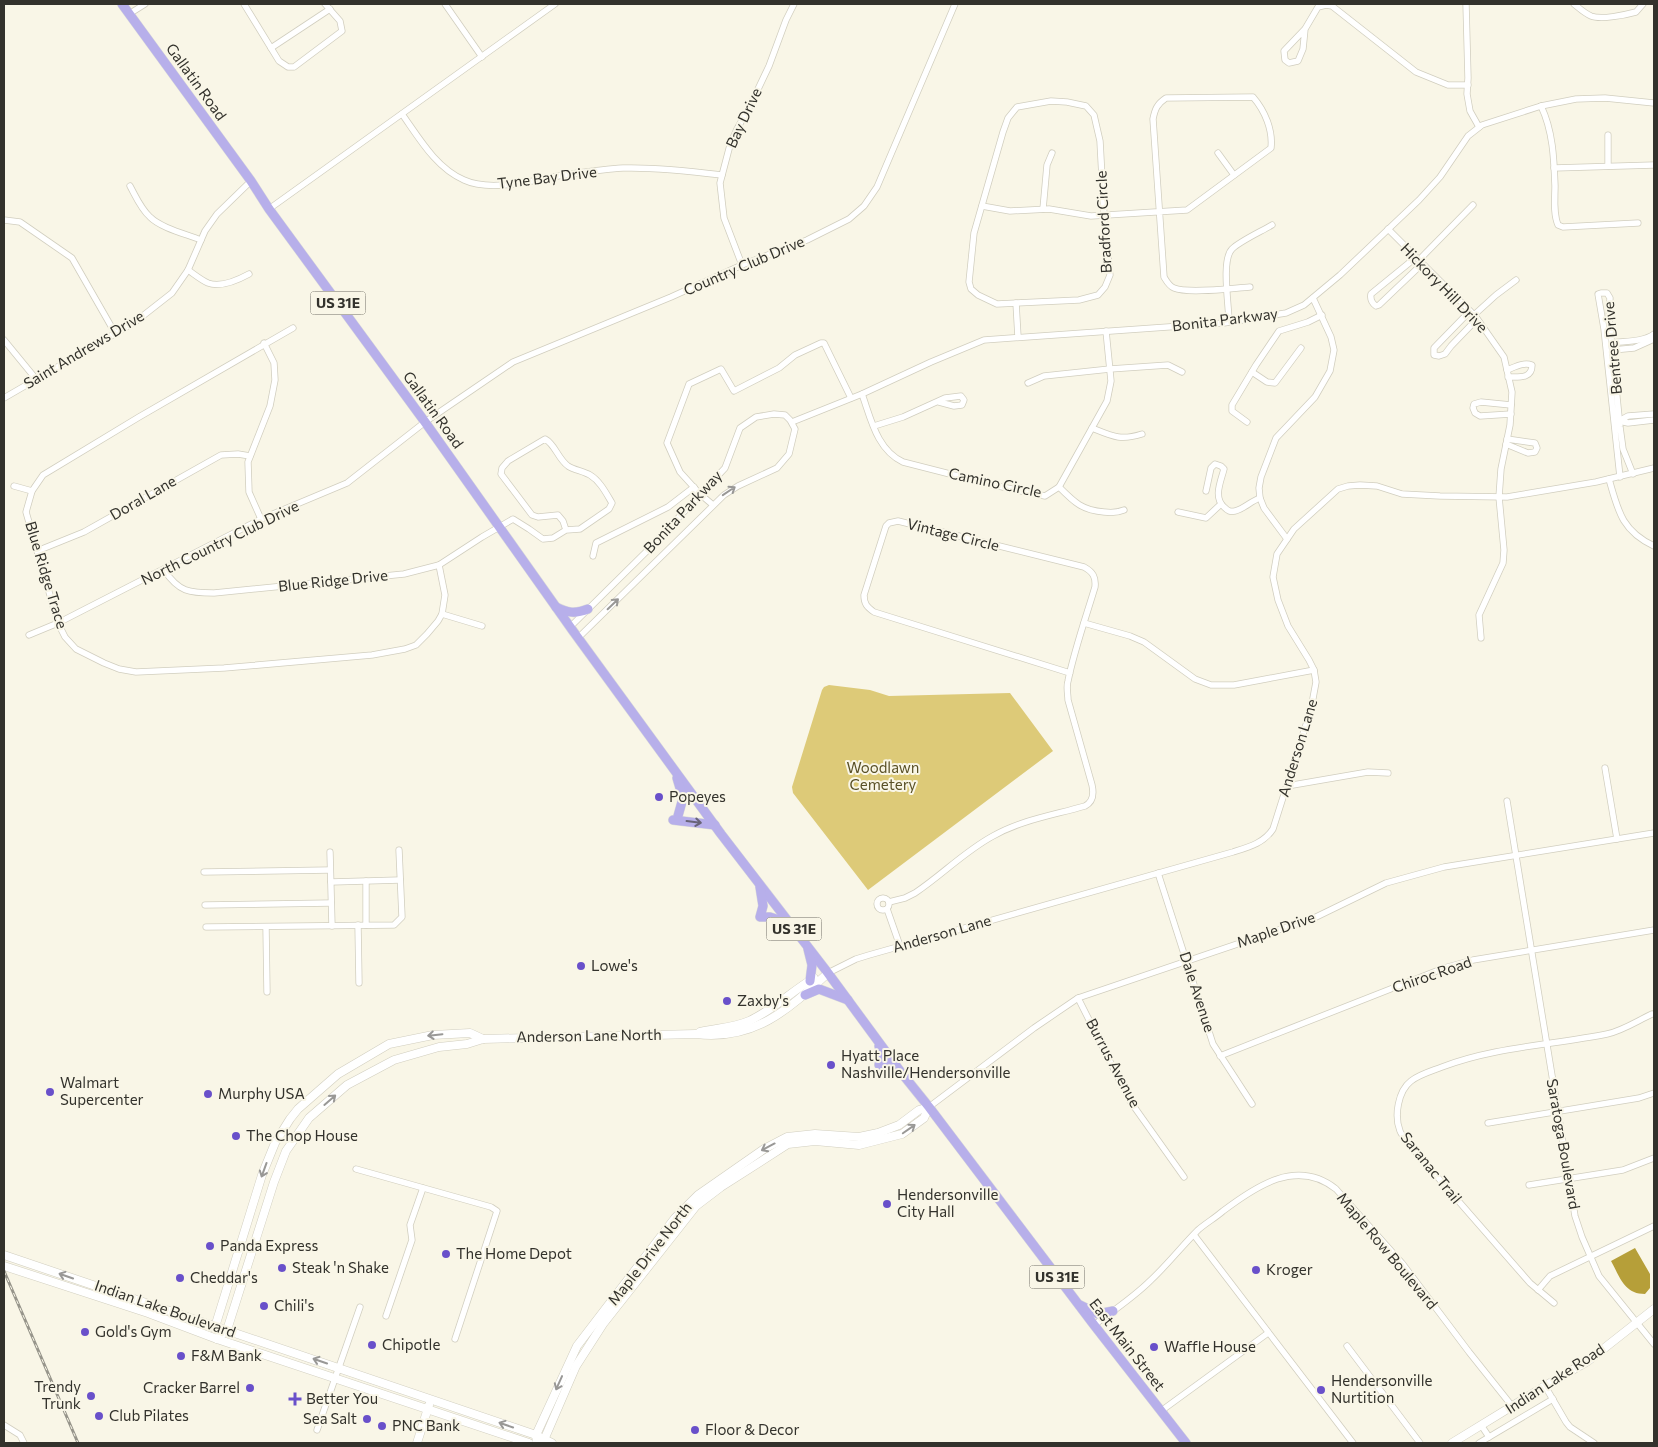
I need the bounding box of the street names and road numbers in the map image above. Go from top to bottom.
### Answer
street label: Gallatin Road [163,39,231,123]
street label: Bay Drive [721,85,765,150]
street label: Tyne Bay Drive [496,162,598,192]
street label: Bradford Circle [1091,170,1115,274]
street label: Country Club Drive [681,231,807,299]
street label: Hickory Hill Drive [1397,239,1492,336]
road number: US 31E [310,292,366,314]
street label: Bentree Drive [1599,301,1625,395]
street label: Bonita Parkway [1171,304,1279,334]
street label: Saint Andrews Drive [20,306,147,392]
street label: Gallatin Road [400,367,468,451]
street label: Camino Circle [947,463,1043,501]
street label: Bonita Parkway [639,466,725,556]
street label: Doral Lane [106,471,179,523]
street label: North Country Club Drive [138,496,301,588]
street label: Vintage Circle [905,514,1001,554]
street label: Blue Ridge Trace [22,519,72,631]
street label: Blue Ridge Drive [277,565,389,595]
street label: Anderson Lane [1274,696,1321,799]
street label: Maple Drive [1234,907,1317,951]
street label: Anderson Lane [890,910,993,956]
road number: US 31E [766,918,822,941]
street label: Dale Avenue [1176,949,1219,1034]
street label: Chiroc Road [1390,952,1474,996]
street label: Burrus Avenue [1083,1015,1145,1110]
street label: Anderson Lane North [516,1025,662,1045]
street label: Saratoga Boulevard [1544,1077,1584,1211]
street label: Saranac Trail [1397,1128,1466,1207]
street label: Maple Row Boulevard [1334,1188,1442,1312]
street label: Maple Drive North [603,1198,695,1308]
road number: US 31E [1030,1266,1084,1288]
street label: Indian Lake Boulevard [92,1275,238,1341]
street label: East Main Street [1086,1295,1169,1394]
street label: Indian Lake Road [1501,1339,1607,1417]

